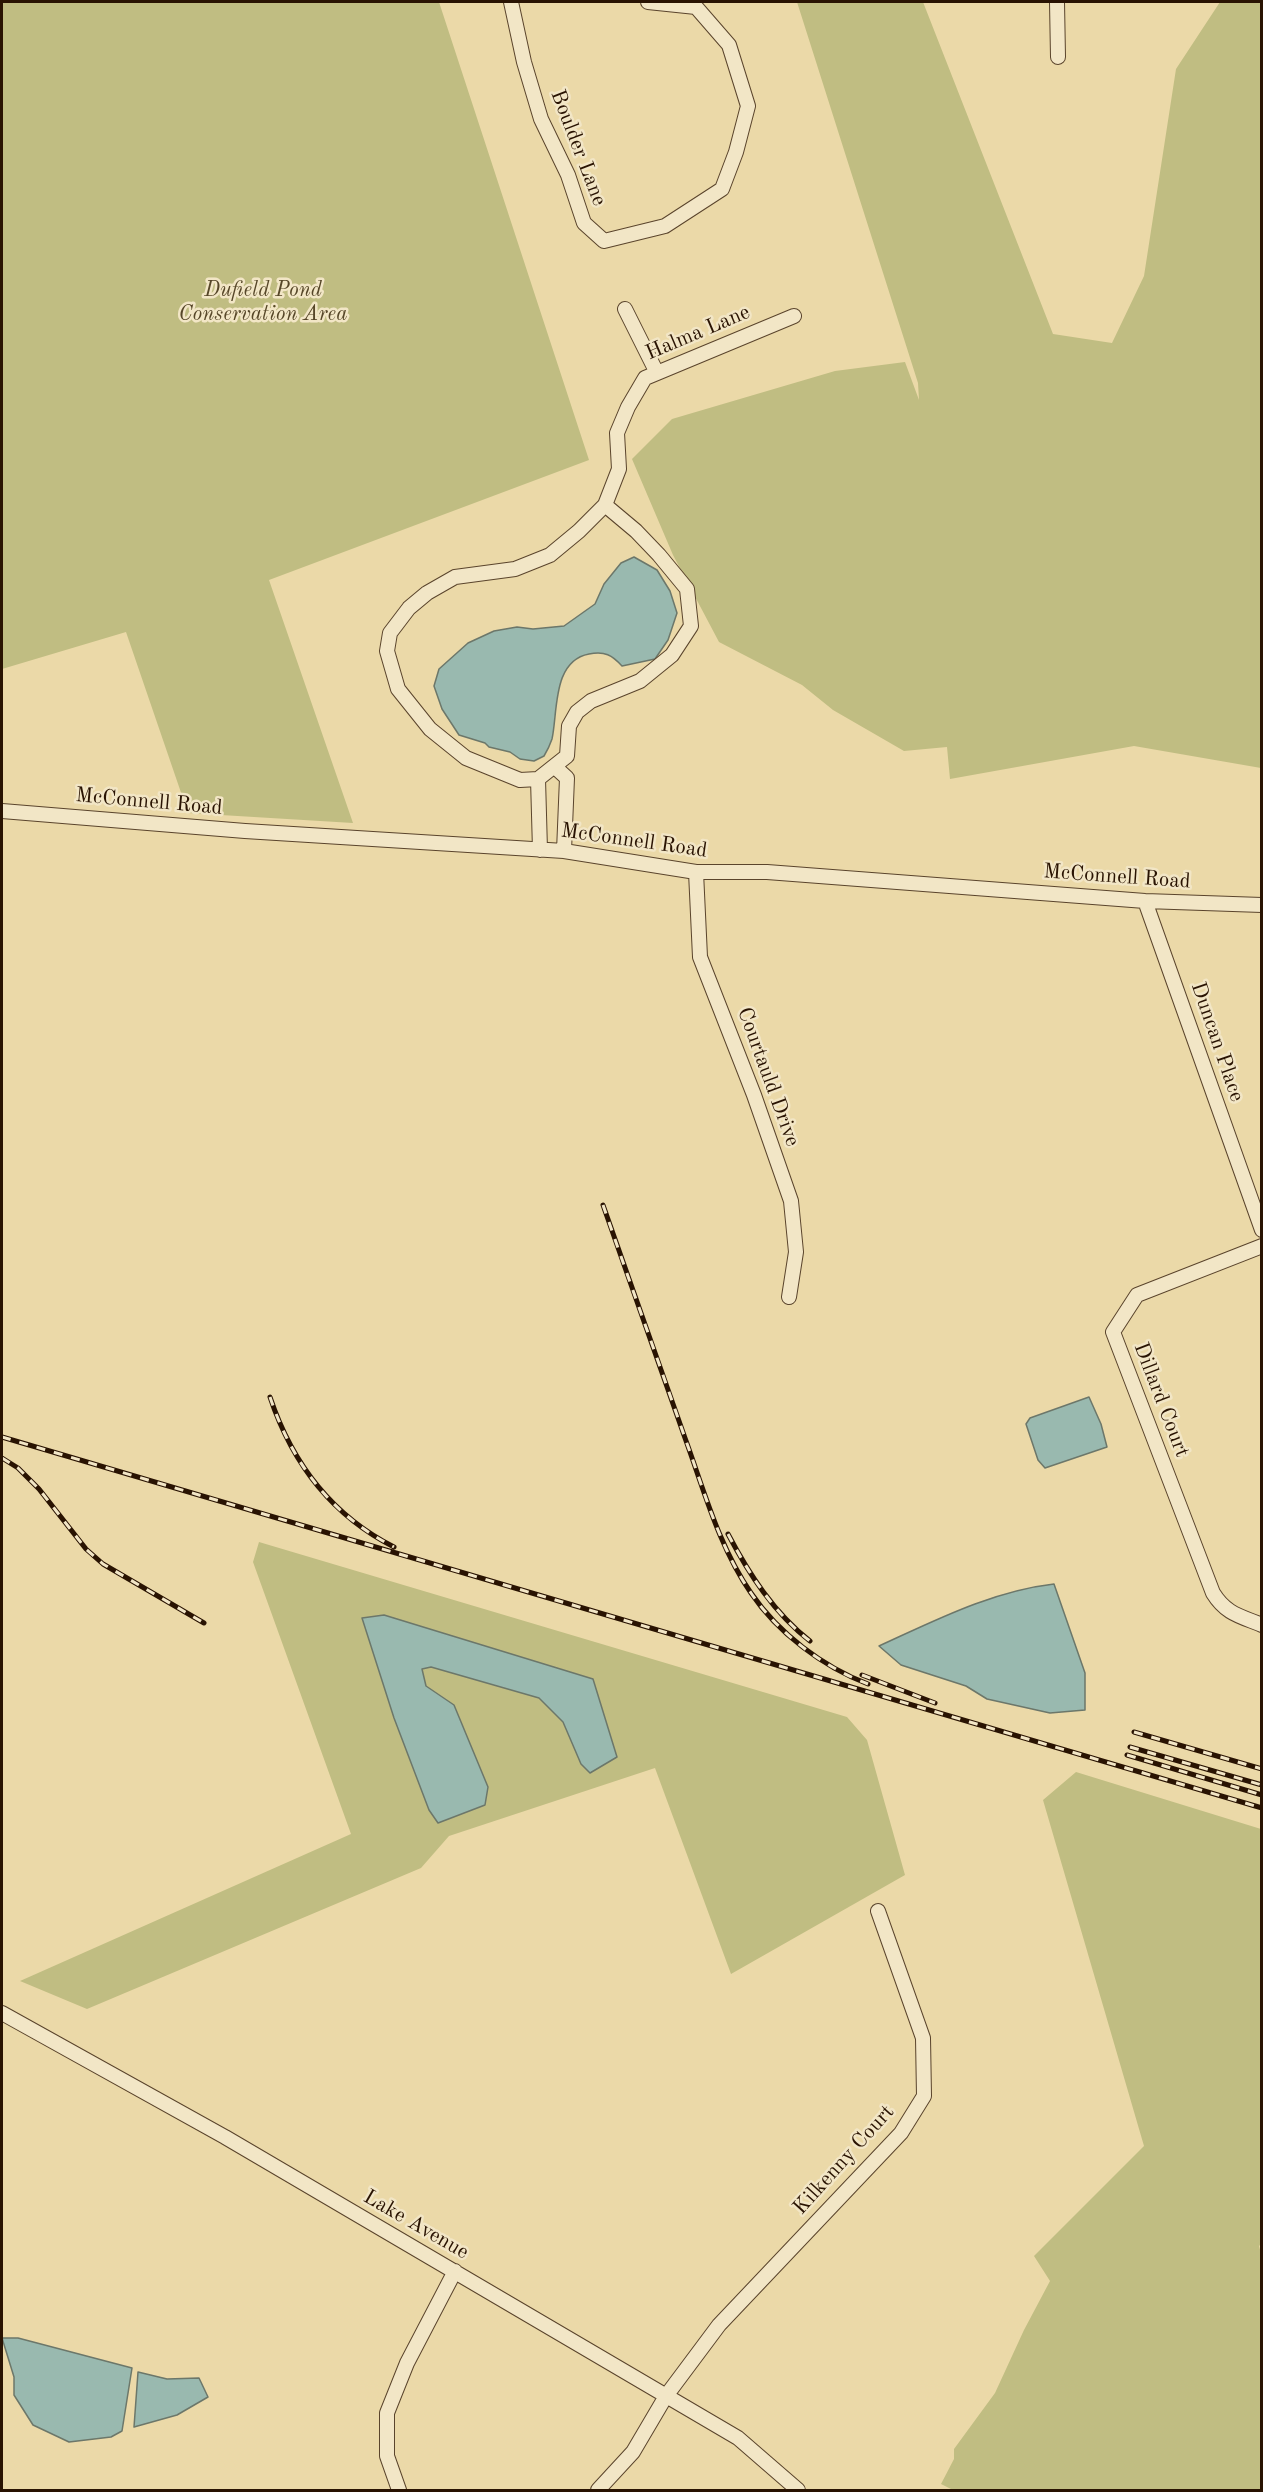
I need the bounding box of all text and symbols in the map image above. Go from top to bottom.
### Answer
street label: Boulder Lane [544,86,612,210]
park label: Dufield Pond Conservation Area [179,277,347,327]
street label: Halma Lane [642,300,754,366]
street label: McConnell Road [74,783,224,821]
street label: McConnell Road [559,818,709,864]
street label: McConnell Road [1043,859,1191,895]
street label: Duncan Place [1185,979,1249,1105]
street label: Courtauld Drive [731,1004,805,1150]
street label: Dillard Court [1128,1339,1194,1461]
street label: Kilkenny Court [788,2100,900,2220]
street label: Lake Avenue [359,2185,473,2265]

